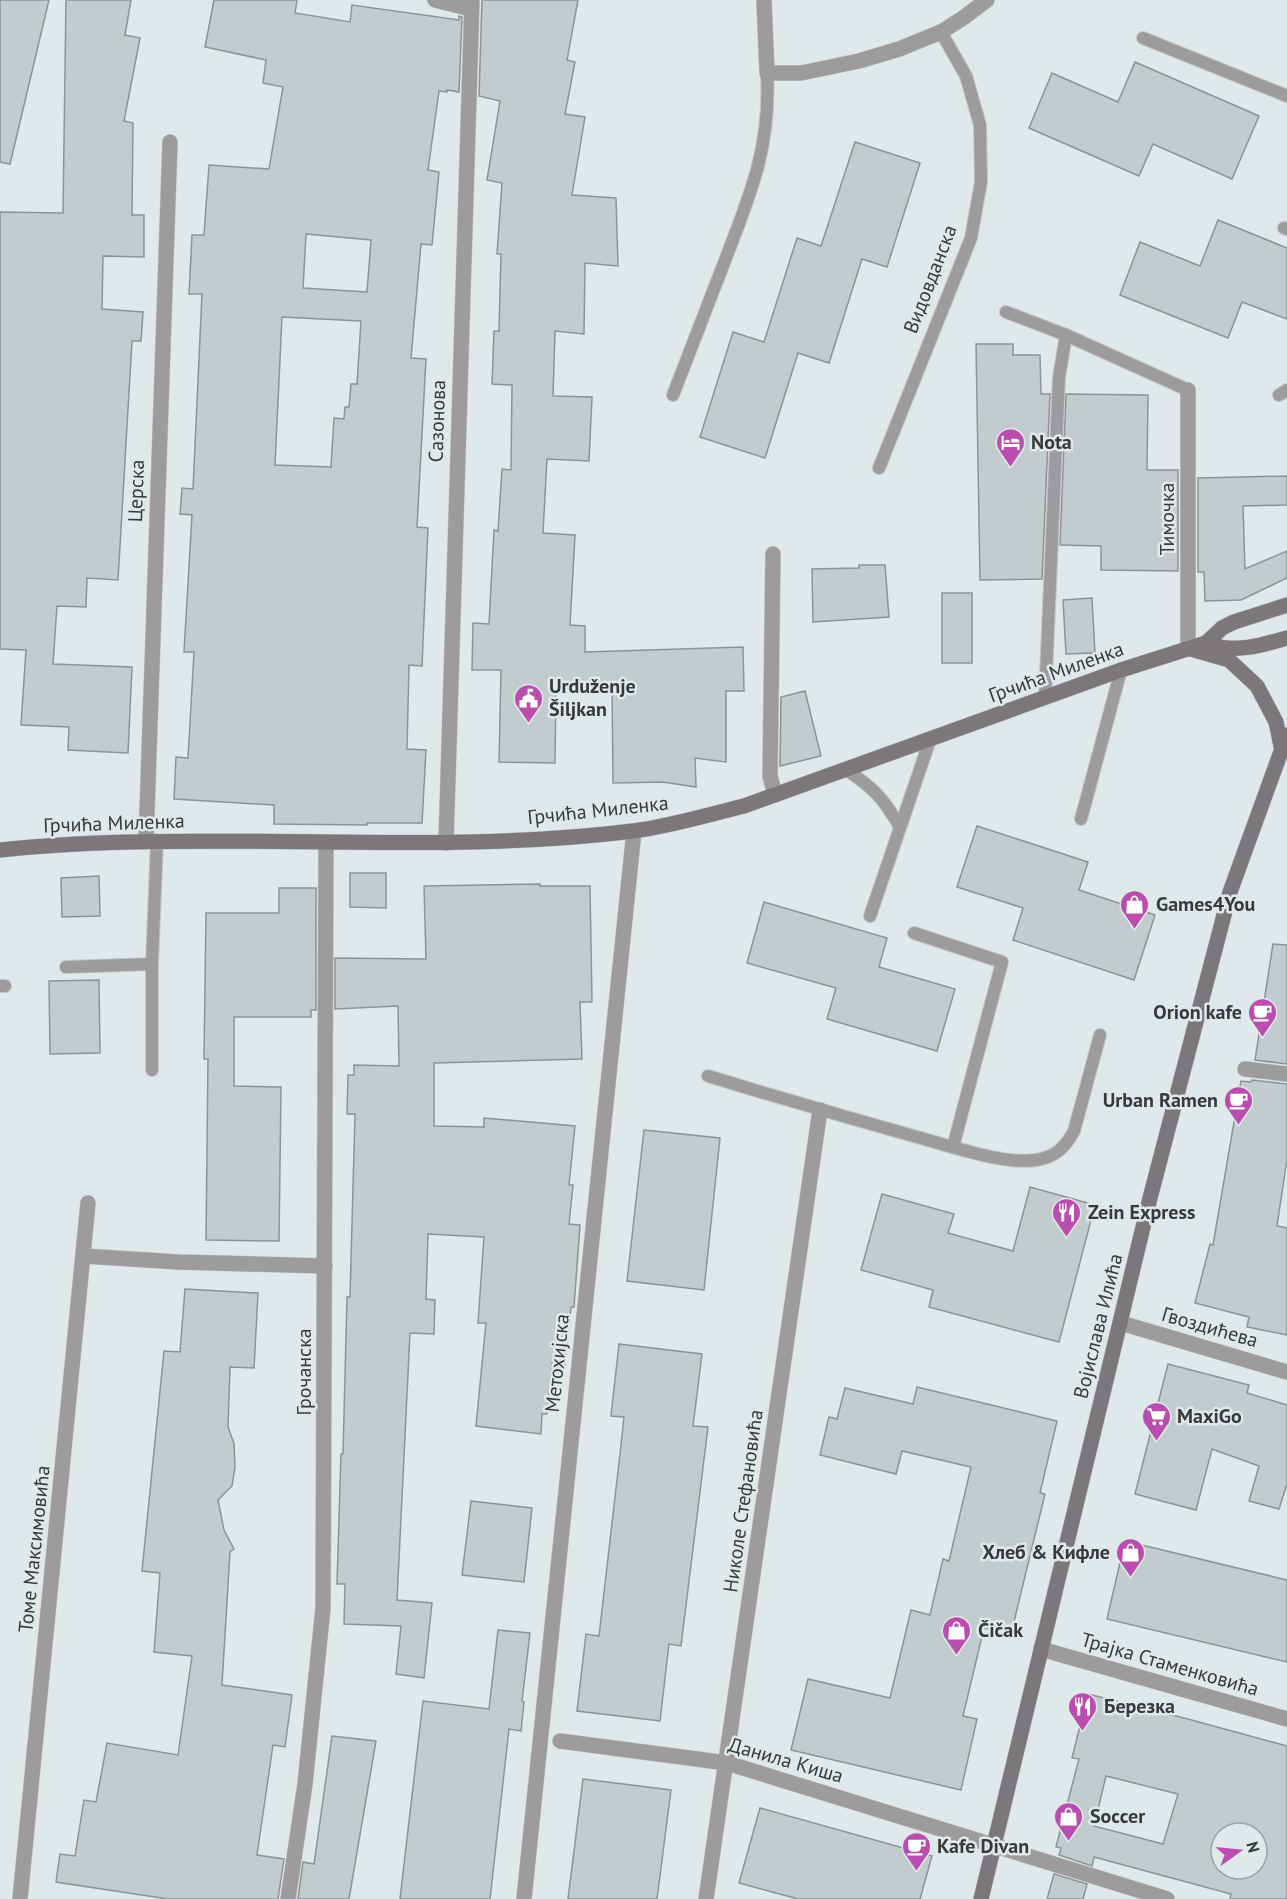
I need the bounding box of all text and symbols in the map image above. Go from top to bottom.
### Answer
street label: Видовданска [897,221,963,337]
street label: Сазонова [423,379,451,463]
hotel icon: Nota [994,426,1026,468]
place label: Nota [1031,429,1072,455]
street label: Церска [122,459,150,523]
street label: Тимочка [1154,483,1180,555]
street label: Грчића Миленка [985,636,1127,708]
place label: Urduženje Šiljkan [549,673,636,722]
public building icon: Urduženje Šiljkan [512,682,544,724]
street label: Грчића Миленка [526,790,670,830]
street label: Грчића Миленка [43,808,185,838]
shop icon: Games4You [1119,888,1151,930]
place label: Games4You [1156,891,1255,917]
cafe icon: Orion kafe [1247,996,1279,1038]
place label: Orion kafe [1153,999,1242,1025]
cafe icon: Urban Ramen [1223,1084,1255,1126]
place label: Urban Ramen [1103,1087,1218,1113]
restaurant icon: Zein Express [1051,1196,1083,1238]
place label: Zein Express [1088,1199,1195,1225]
street label: Војислава Илића [1067,1251,1129,1401]
street label: Гвоздићева [1159,1301,1261,1353]
street label: Метохијска [539,1312,575,1414]
street label: Грочанска [291,1328,317,1416]
supermarket icon: MaxiGo [1140,1400,1172,1442]
place label: MaxiGo [1177,1403,1242,1429]
street label: Николе Стефановића [717,1408,769,1594]
street label: Томе Максимовића [12,1464,56,1634]
shop icon: Хлеб & Кифле [1115,1536,1147,1578]
place label: Хлеб & Кифле [982,1539,1110,1565]
shop icon: Čičak [941,1614,973,1656]
place label: Čičak [978,1617,1023,1643]
street label: Трајка Стаменковића [1078,1626,1262,1702]
restaurant icon: Березка [1067,1690,1099,1732]
place label: Березка [1104,1693,1175,1719]
street label: Данила Киша [726,1731,846,1789]
shop icon: Soccer [1053,1800,1085,1842]
place label: Soccer [1090,1803,1145,1829]
north arrow [1209,1821,1269,1881]
cafe icon: Kafe Divan [900,1830,932,1872]
place label: Kafe Divan [937,1833,1029,1859]
text: N [1242,1839,1265,1855]

